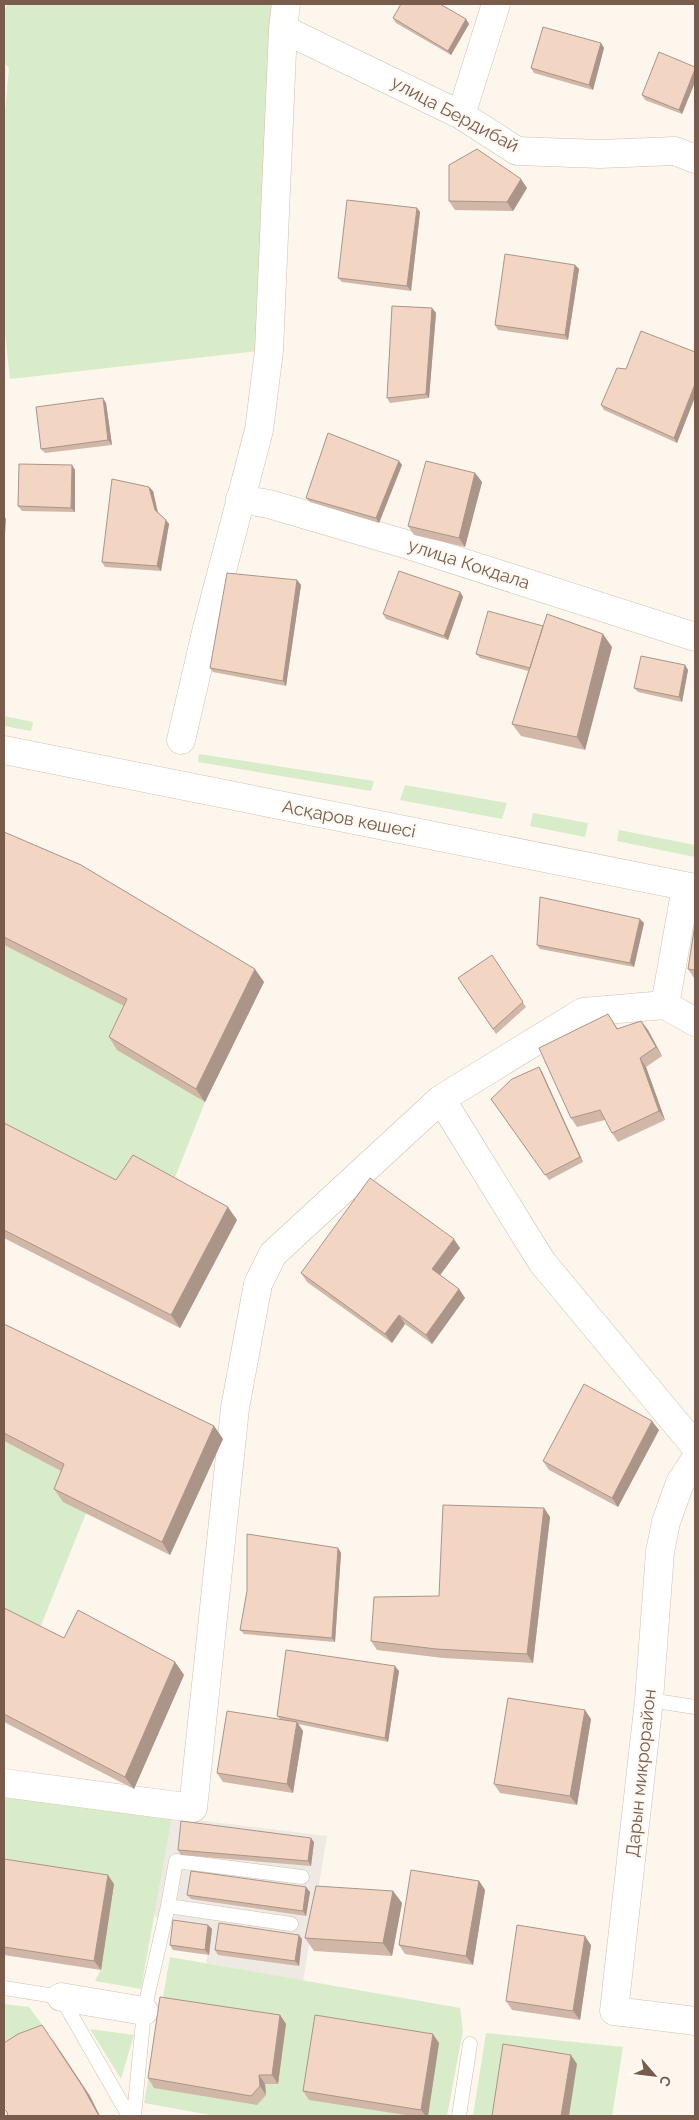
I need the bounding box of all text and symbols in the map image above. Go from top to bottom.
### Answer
street label: улица Бердибай [388,71,523,156]
street label: улица Кокдала [406,534,533,593]
street label: Асқаров көшесі [281,795,418,842]
street label: Дарын микрорайон [621,1688,660,1858]
north arrow [629,2050,679,2100]
text: С [656,2073,675,2089]

